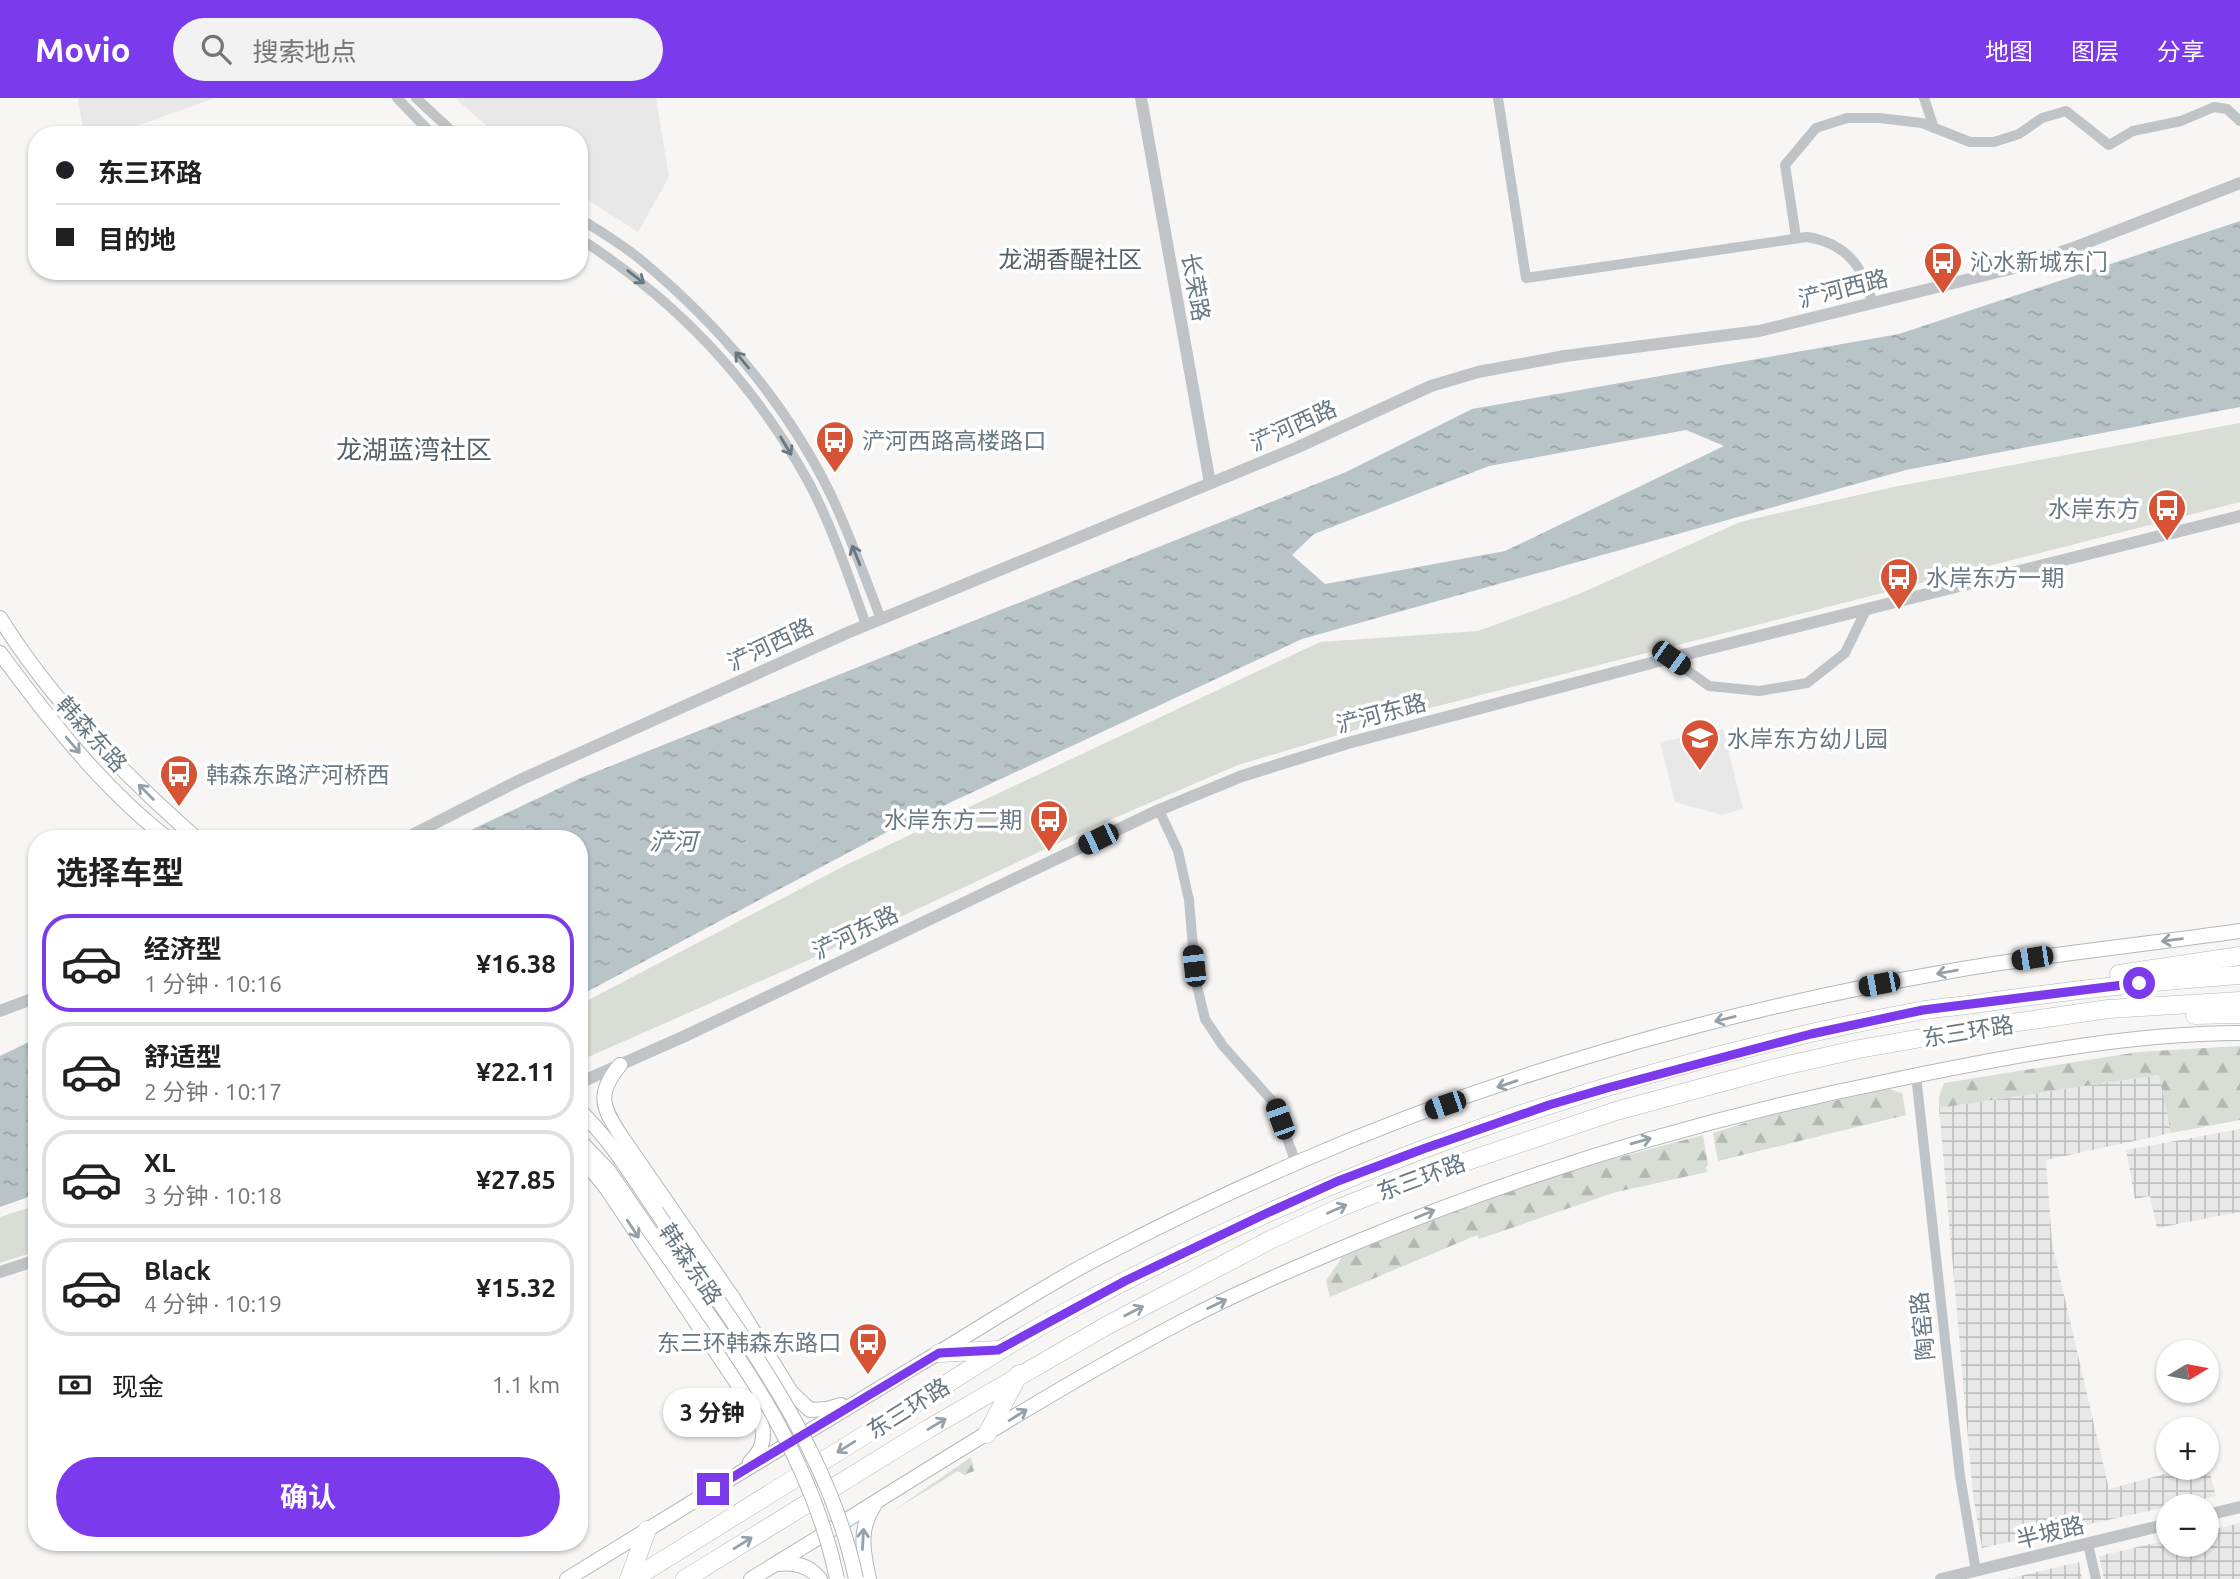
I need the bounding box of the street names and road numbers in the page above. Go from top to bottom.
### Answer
street label: 长荣路 [1178,251,1214,323]
street label: 浐河西路 [1795,265,1891,311]
street label: 浐河西路 [1246,395,1340,455]
street label: 浐河西路 [723,613,817,675]
street label: 浐河东路 [1333,689,1429,737]
street label: 韩森东路 [52,691,132,777]
street label: 浐河东路 [808,901,902,963]
street label: 东三环路 [1921,1011,2015,1051]
street label: 东三环路 [1373,1150,1469,1204]
street label: 韩森东路 [655,1219,727,1309]
street label: 陶窑路 [1906,1290,1938,1362]
street label: 东三环路 [862,1373,954,1443]
street label: 半坡路 [2014,1512,2086,1552]

